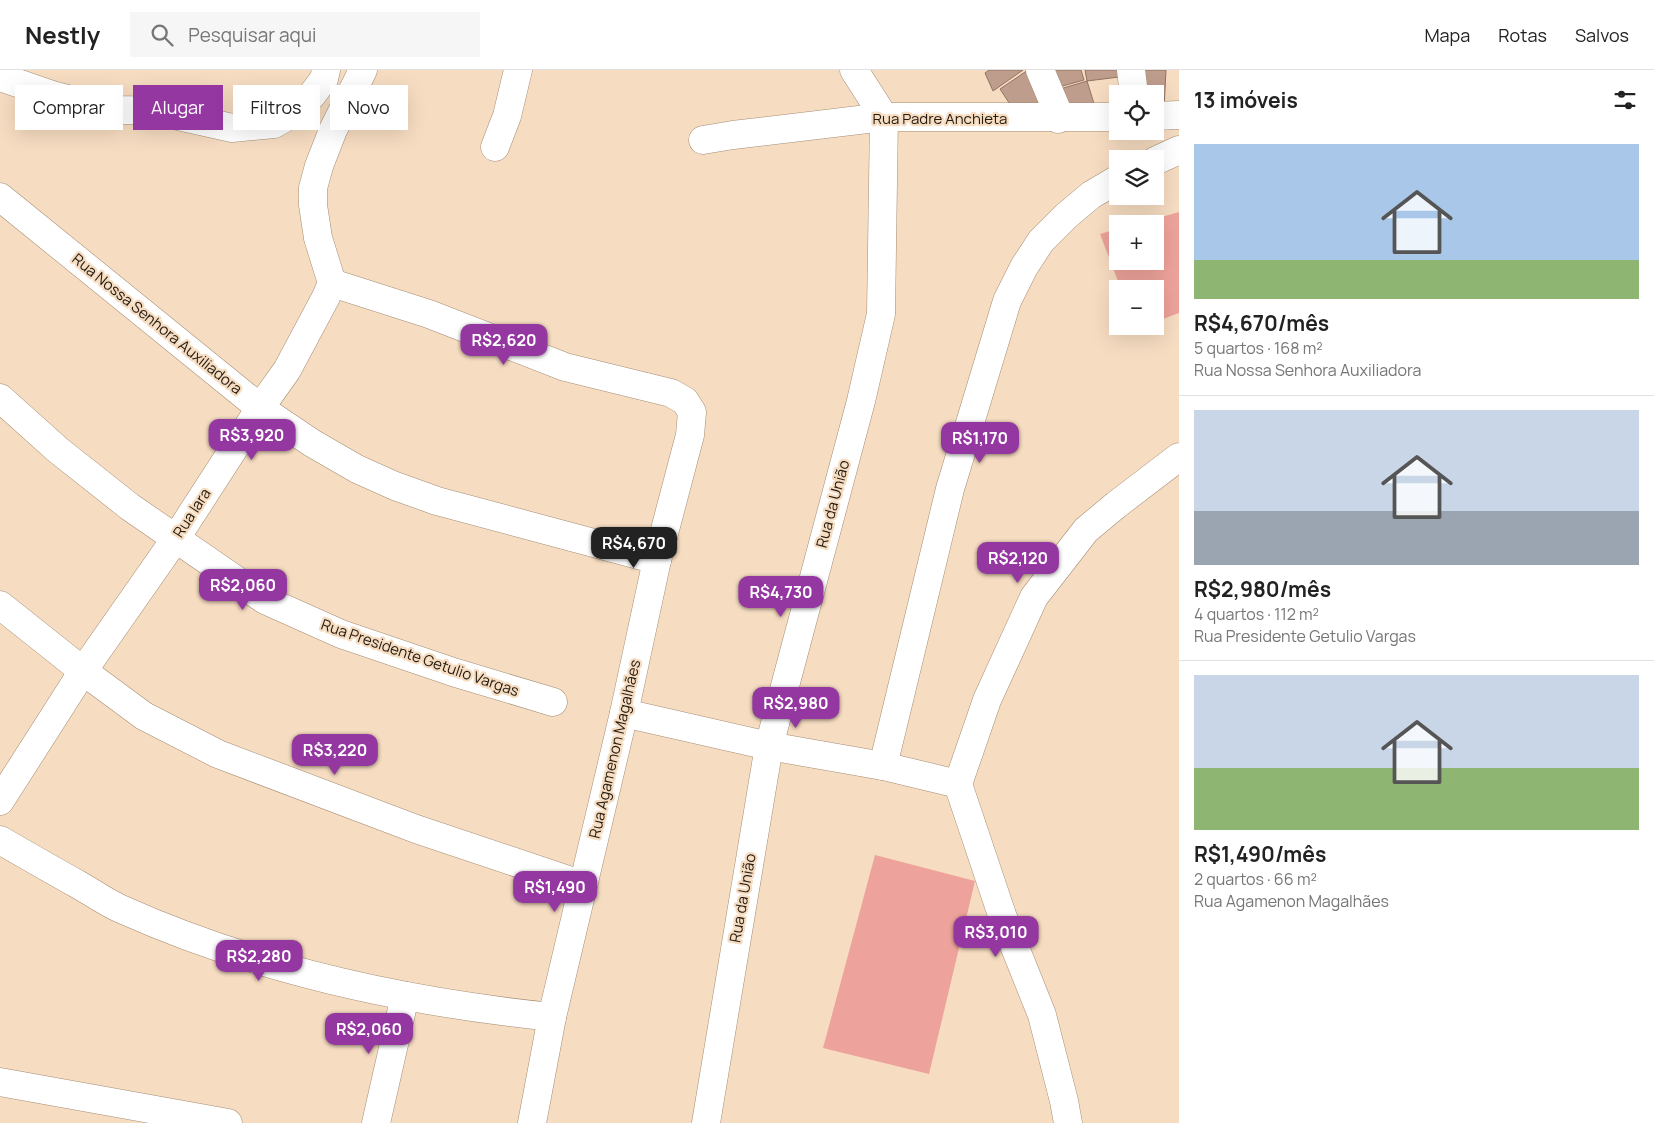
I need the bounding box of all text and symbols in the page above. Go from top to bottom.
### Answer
search box [130,12,480,57]
text: Nestly [25,18,100,51]
icon: search [148,21,176,49]
text: Pesquisar aqui [188,22,316,48]
text: Mapa [1424,23,1470,47]
text: Rotas [1498,23,1547,47]
text: Salvos [1575,23,1629,47]
chip: Comprar [15,85,123,130]
chip: Alugar [133,85,223,130]
chip: Filtros [233,85,320,130]
chip: Novo [330,85,408,130]
map controls [1109,85,1164,335]
button: locate [1109,85,1164,140]
text: 13 imóveis [1194,86,1298,114]
icon: filters [1611,86,1639,114]
street label: Rua Padre Anchieta [873,108,1007,129]
button: layers [1109,150,1164,205]
icon: home [1372,177,1462,267]
button: + [1109,215,1164,270]
street label: Rua Nossa Senhora Auxiliadora [68,248,247,399]
button: − [1109,280,1164,335]
text: R$4,670/mês [1194,309,1329,337]
pin: R$2,620 [458,324,550,366]
text: R$2,620 [472,329,537,351]
text: 5 quartos · 168 m² [1194,337,1323,359]
text: Rua Nossa Senhora Auxiliadora [1194,359,1421,381]
pin: R$3,920 [206,418,298,461]
pin: R$1,170 [934,422,1026,464]
text: R$3,920 [220,424,284,446]
text: R$1,170 [952,427,1008,449]
icon: home [1372,442,1462,532]
street label: Rua da União [811,458,854,550]
street label: Rua Iara [168,484,215,542]
pin: R$4,670 [588,526,680,569]
text: R$4,670 [602,532,666,554]
pin: R$2,120 [972,542,1064,584]
text: R$2,120 [988,547,1048,569]
pin: R$2,060 [197,568,289,611]
text: R$2,060 [210,574,276,596]
text: R$2,980/mês [1194,575,1331,603]
pin: R$4,730 [735,576,827,618]
text: R$4,730 [749,581,813,603]
text: 4 quartos · 112 m² [1194,603,1319,625]
street label: Rua Presidente Getulio Vargas [318,614,522,701]
text: Rua Presidente Getulio Vargas [1194,625,1416,647]
street label: Rua Agamenon Magalhães [584,657,645,840]
pin: R$2,980 [750,686,842,729]
text: R$2,980 [763,692,829,714]
icon: home [1372,707,1462,797]
pin: R$3,220 [289,734,381,776]
text: R$3,220 [303,739,367,761]
text: R$1,490/mês [1194,840,1326,868]
street label: Rua da União [724,852,761,944]
text: 2 quartos · 66 m² [1194,868,1317,890]
pin: R$1,490 [509,870,601,913]
text: R$1,490 [524,876,586,898]
text: Rua Agamenon Magalhães [1194,890,1389,912]
pin: R$3,010 [950,916,1042,958]
text: R$3,010 [965,921,1027,943]
pin: R$2,280 [213,940,305,982]
text: R$2,280 [227,945,291,967]
pin: R$2,060 [323,1012,415,1055]
text: R$2,060 [336,1018,402,1040]

